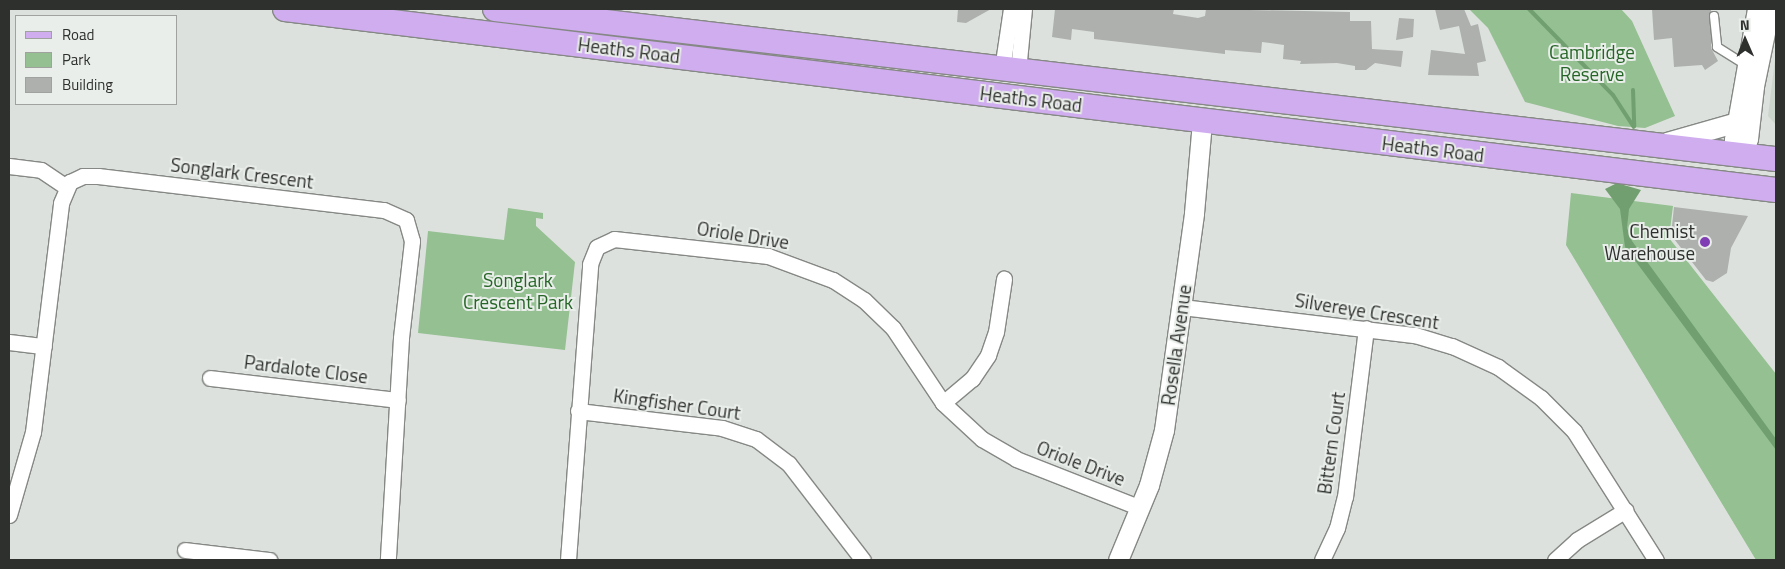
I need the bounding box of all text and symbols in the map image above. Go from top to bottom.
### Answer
text: N [1740,14,1750,35]
legend [15,15,178,105]
north arrow [1720,15,1770,65]
text: Road [62,23,94,46]
street label: Heaths Road [577,32,681,68]
park label: Cambridge Reserve [1549,41,1635,85]
text: Park [62,48,91,71]
text: Building [62,73,113,96]
street label: Heaths Road [979,81,1083,117]
street label: Heaths Road [1381,131,1485,167]
street label: Songlark Crescent [169,153,315,193]
street label: Oriole Drive [695,216,791,254]
place label: Chemist Warehouse [1604,220,1695,264]
marker: Chemist Warehouse [1699,236,1711,248]
park label: Songlark Crescent Park [463,269,573,313]
street label: Rosella Avenue [1156,283,1196,407]
street label: Silvereye Crescent [1293,288,1441,334]
street label: Pardalote Close [243,350,369,388]
street label: Kingfisher Court [612,384,742,424]
street label: Bittern Court [1313,390,1349,496]
street label: Oriole Drive [1033,436,1129,490]

